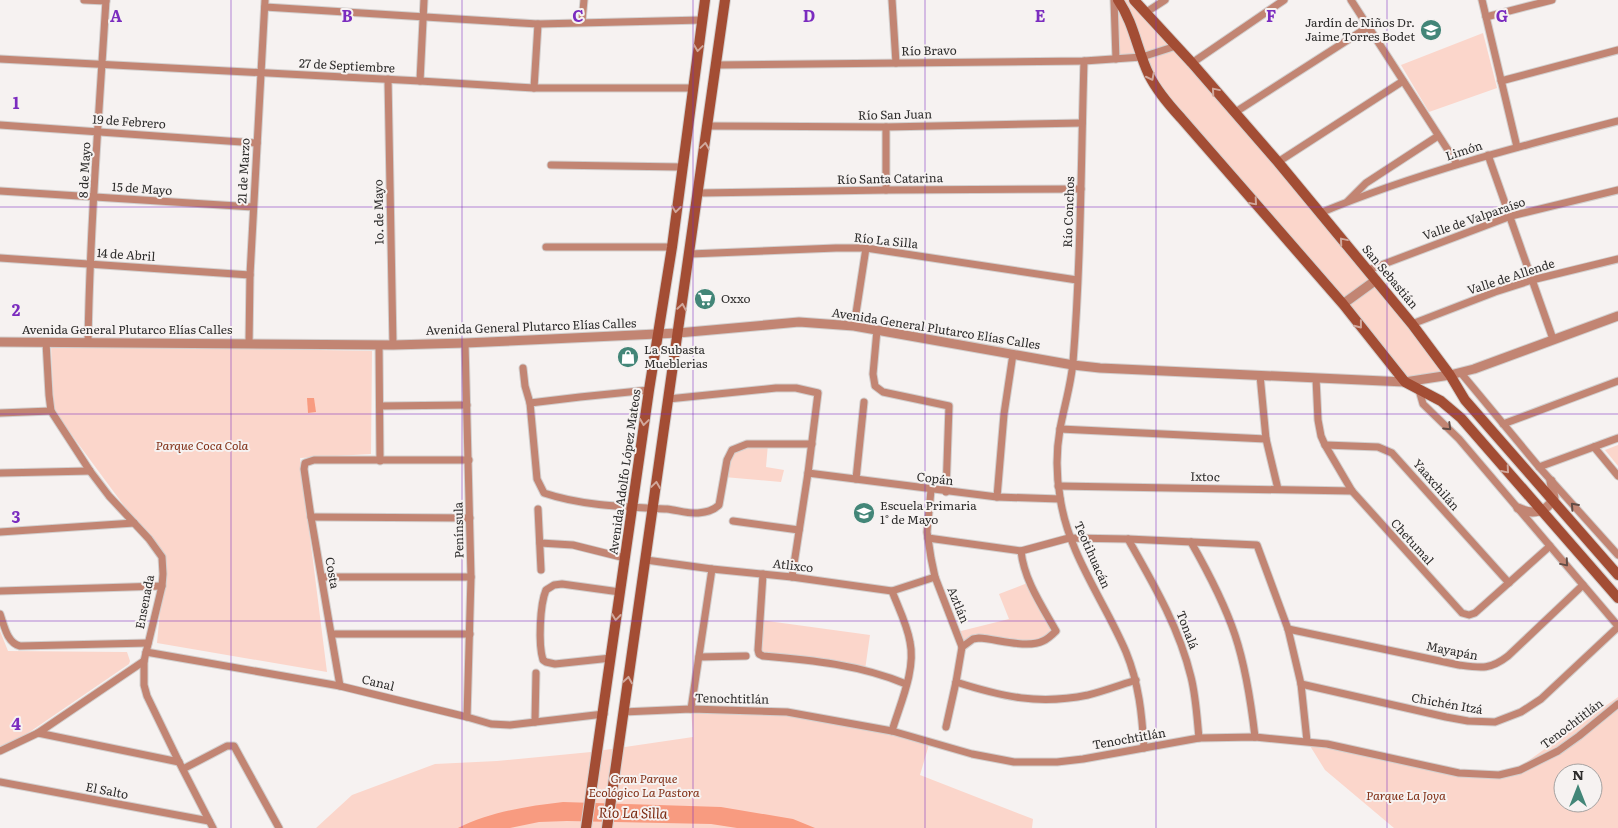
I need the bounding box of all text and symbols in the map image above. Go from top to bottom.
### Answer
text: A [110,3,122,27]
text: B [341,3,353,27]
text: C [572,3,584,27]
text: D [803,3,815,27]
text: E [1035,3,1046,27]
text: F [1266,3,1276,27]
text: G [1496,3,1508,27]
place label: Jardín de Niños Dr. Jaime Torres Bodet [1305,13,1415,45]
school or university icon: Jardín de Niños Dr. Jaime Torres Bodet [1419,18,1443,42]
street label: Río Bravo [901,41,957,59]
one-way arrow [693,45,704,53]
street label: 27 de Septiembre [299,54,395,77]
one-way arrow [1145,72,1155,81]
one-way arrow [1211,87,1220,96]
text: 1 [13,90,20,114]
street label: Río San Juan [858,104,932,124]
street label: 19 de Febrero [92,109,166,133]
street label: Limón [1443,136,1485,164]
street label: 21 de Marzo [232,138,254,204]
street label: 8 de Mayo [74,141,94,198]
one-way arrow [700,142,710,150]
street label: Río Santa Catarina [837,168,944,188]
street label: Río Conchos [1058,175,1078,248]
street label: 15 de Mayo [111,177,173,199]
street label: 1o. de Mayo [368,179,388,245]
street label: Valle de Valparaíso [1420,192,1528,244]
one-way arrow [1248,196,1257,205]
one-way arrow [671,206,682,214]
street label: Río La Silla [853,228,920,252]
one-way arrow [1340,237,1349,246]
street label: San Sebastián [1359,240,1423,312]
street label: 14 de Abril [96,243,156,265]
street label: Valle de Allende [1465,253,1557,299]
supermarket icon: Oxxo [693,287,717,311]
place label: Oxxo [721,289,751,307]
text: 2 [12,297,21,321]
one-way arrow [676,302,686,311]
street label: Avenida General Plutarco Elías Calles [831,303,1042,353]
street label: Avenida General Plutarco Elías Calles [425,313,637,339]
street label: Avenida General Plutarco Elías Calles [22,320,233,338]
one-way arrow [1354,320,1363,329]
place label: La Subasta Mueblerias [644,340,708,372]
shop icon: La Subasta Mueblerias [616,345,640,369]
street label: Avenida Adolfo López Mateos [603,387,645,556]
one-way arrow [640,418,650,426]
one-way arrow [1442,421,1451,430]
park label: Parque Coca Cola [156,436,249,454]
street label: Yaaxchilán [1409,455,1464,514]
one-way arrow [1500,464,1509,473]
street label: Copán [916,467,955,489]
street label: Ixtoc [1190,467,1220,485]
one-way arrow [650,481,661,489]
place label: Escuela Primaria 1° de Mayo [880,496,977,528]
street label: Península [448,501,467,558]
school or university icon: Escuela Primaria 1° de Mayo [852,501,876,525]
one-way arrow [1571,503,1580,512]
text: 3 [12,504,21,528]
street label: Chetumal [1387,514,1438,568]
street label: Teotihuacán [1070,518,1116,591]
street label: Atlixco [772,554,814,576]
street label: Costa [321,556,345,591]
one-way arrow [1559,558,1568,567]
street label: Ensenada [130,573,158,631]
street label: Aztlán [944,584,974,626]
street label: Tonalá [1172,608,1204,652]
one-way arrow [611,614,622,622]
street label: Mayapán [1425,636,1480,664]
street label: Canal [360,669,396,695]
one-way arrow [622,676,633,684]
street label: Tenochtitlán [695,688,769,708]
street label: Chichén Itzá [1410,688,1485,718]
street label: Tenochtitlán [1536,694,1606,753]
text: 4 [11,711,21,735]
street label: Tenochtitlán [1091,723,1167,753]
north arrow [1553,763,1603,813]
text: N [1572,764,1584,784]
park label: Gran Parque Ecológico La Pastora [588,769,700,801]
street label: El Salto [84,777,130,803]
park label: Parque La Joya [1366,786,1446,804]
water label: Río La Silla [598,801,668,823]

